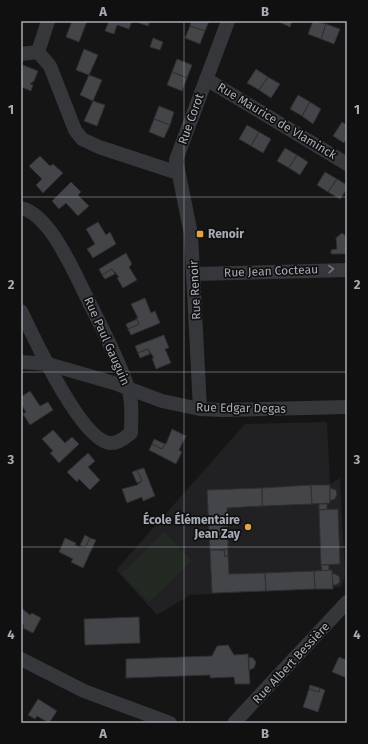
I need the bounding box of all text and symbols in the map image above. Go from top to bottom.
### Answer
text: A [98,4,107,19]
text: B [261,4,269,19]
street label: Rue Maurice de Vlaminck [215,80,340,163]
street label: Rue Corot [175,91,207,146]
text: 1 [8,102,14,117]
text: 1 [354,102,360,117]
place label: Renoir [208,227,244,241]
marker: Renoir [195,229,205,239]
street label: Rue Renoir [186,259,204,320]
street label: Rue Jean Cocteau [224,262,318,280]
one-way arrow [328,265,334,274]
text: 2 [8,277,15,292]
text: 2 [354,277,361,292]
street label: Rue Paul Gauguin [81,295,133,387]
street label: Rue Edgar Degas [196,400,286,416]
text: 3 [7,452,15,467]
text: 3 [353,452,361,467]
place label: École Élémentaire Jean Zay [143,511,241,541]
marker: École Élémentaire Jean Zay [243,522,253,532]
street label: Rue Albert Bessière [250,620,332,706]
text: 4 [7,627,15,642]
text: 4 [353,627,361,642]
text: A [98,726,107,741]
text: B [261,726,269,741]

